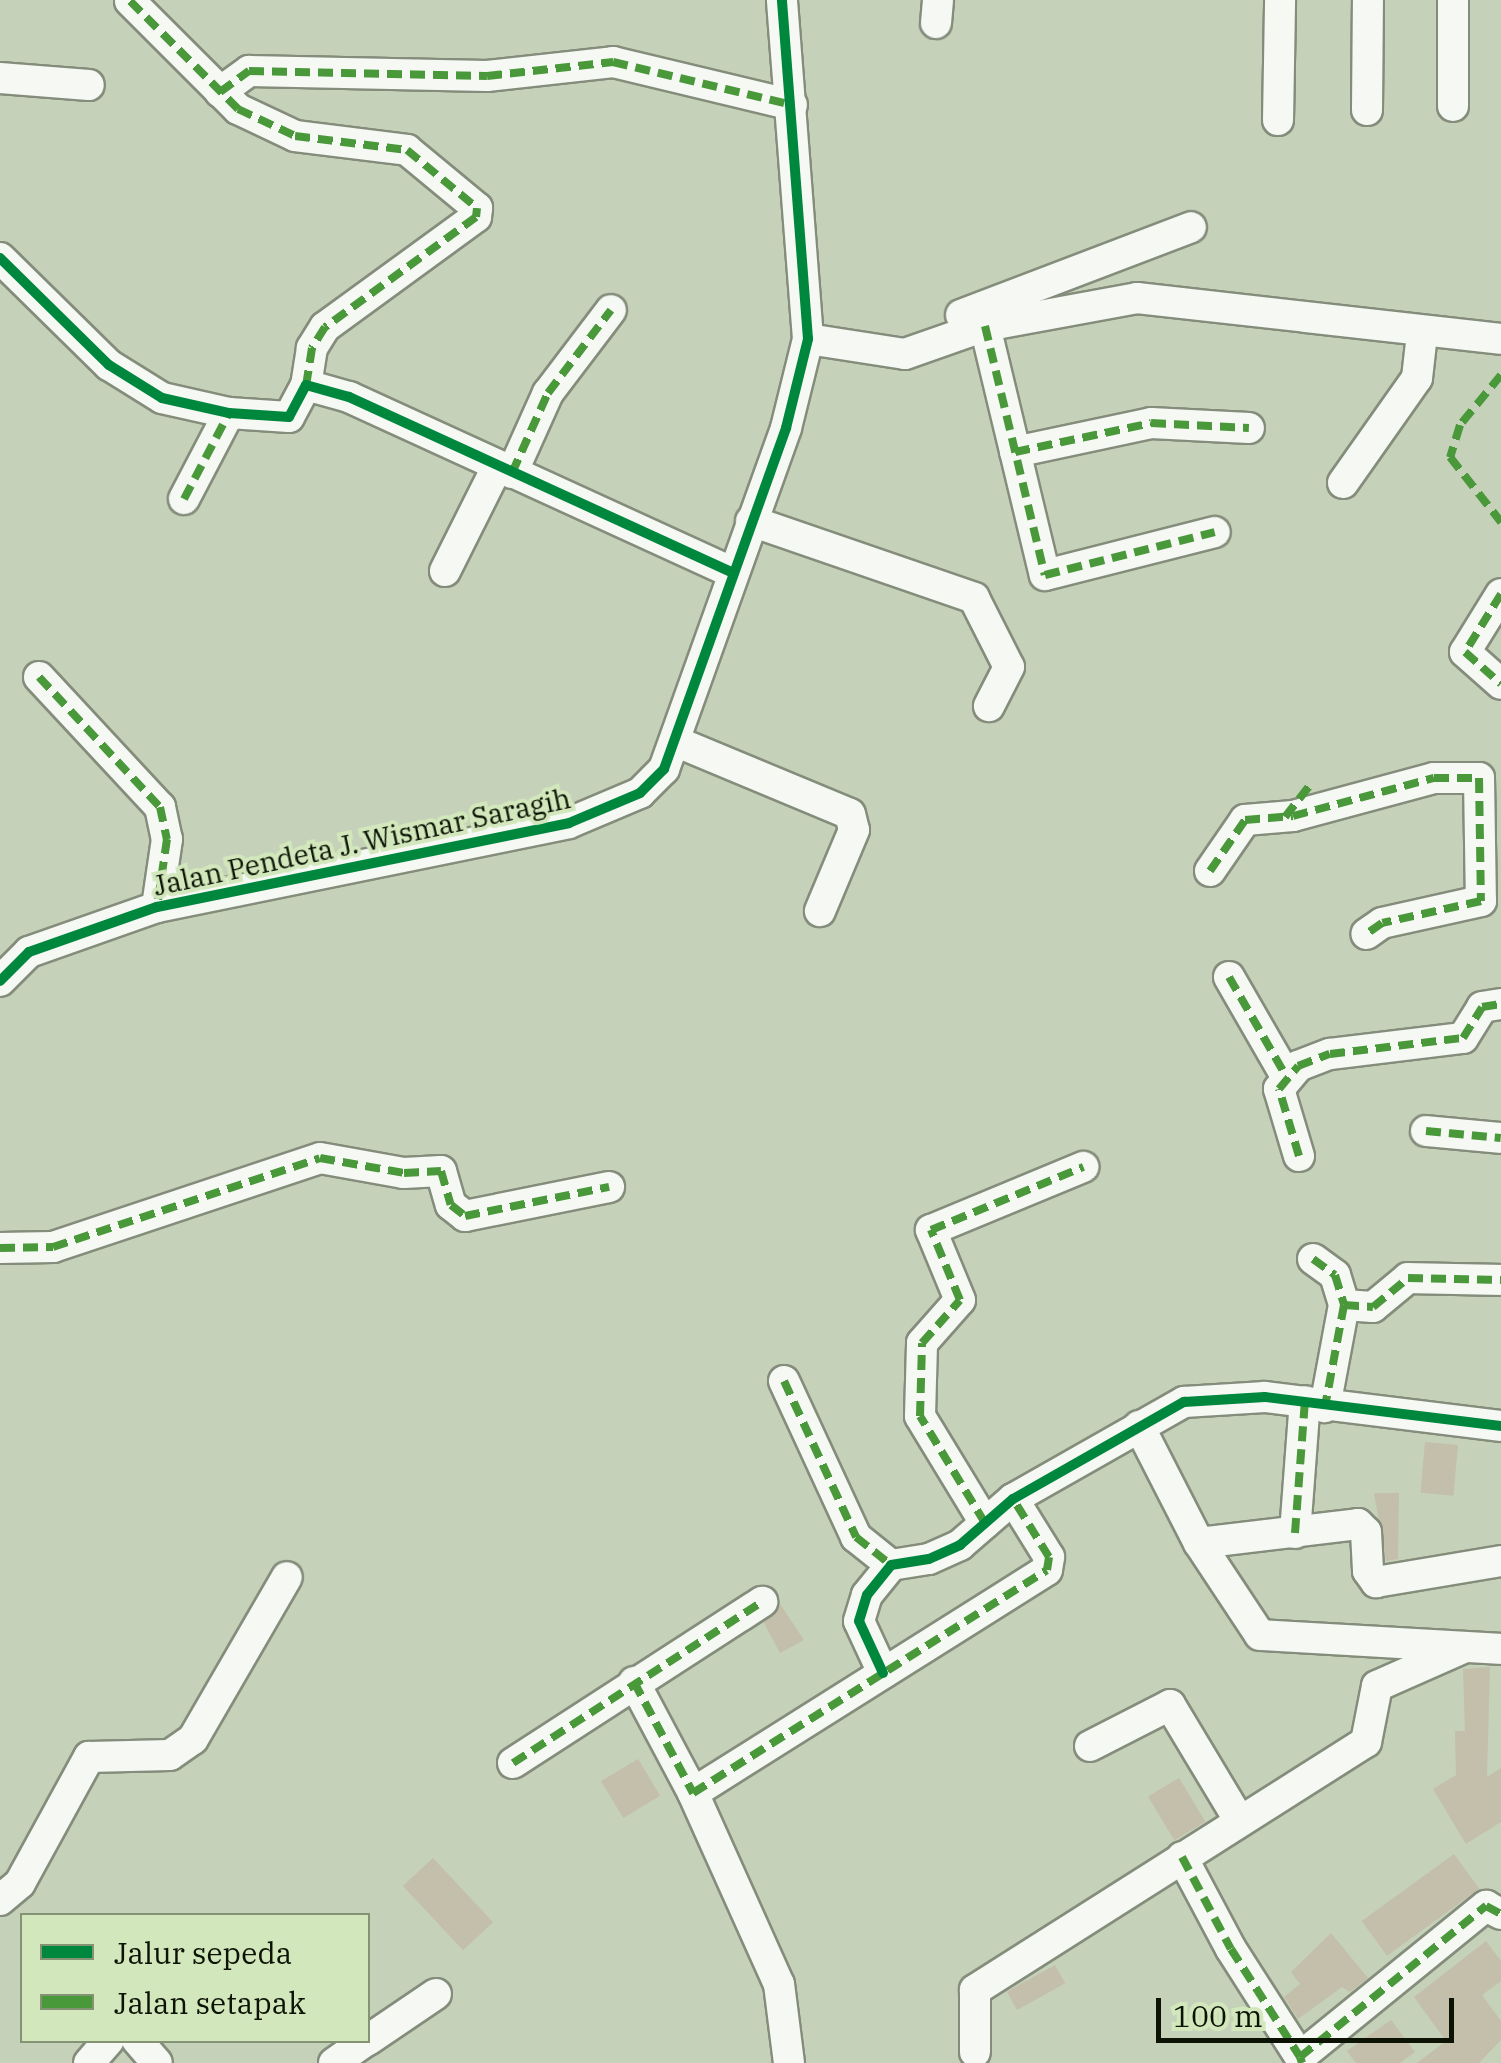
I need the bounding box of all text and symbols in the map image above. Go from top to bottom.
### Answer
street label: Jalan Pendeta J. Wismar Saragih [150,781,574,903]
legend [20,1913,370,2043]
text: Jalur sepeda [114,1933,292,1972]
scale bar [1161,1978,1458,2040]
text: Jalan setapak [114,1983,306,2022]
text: 100 m [1173,1996,1263,2035]

